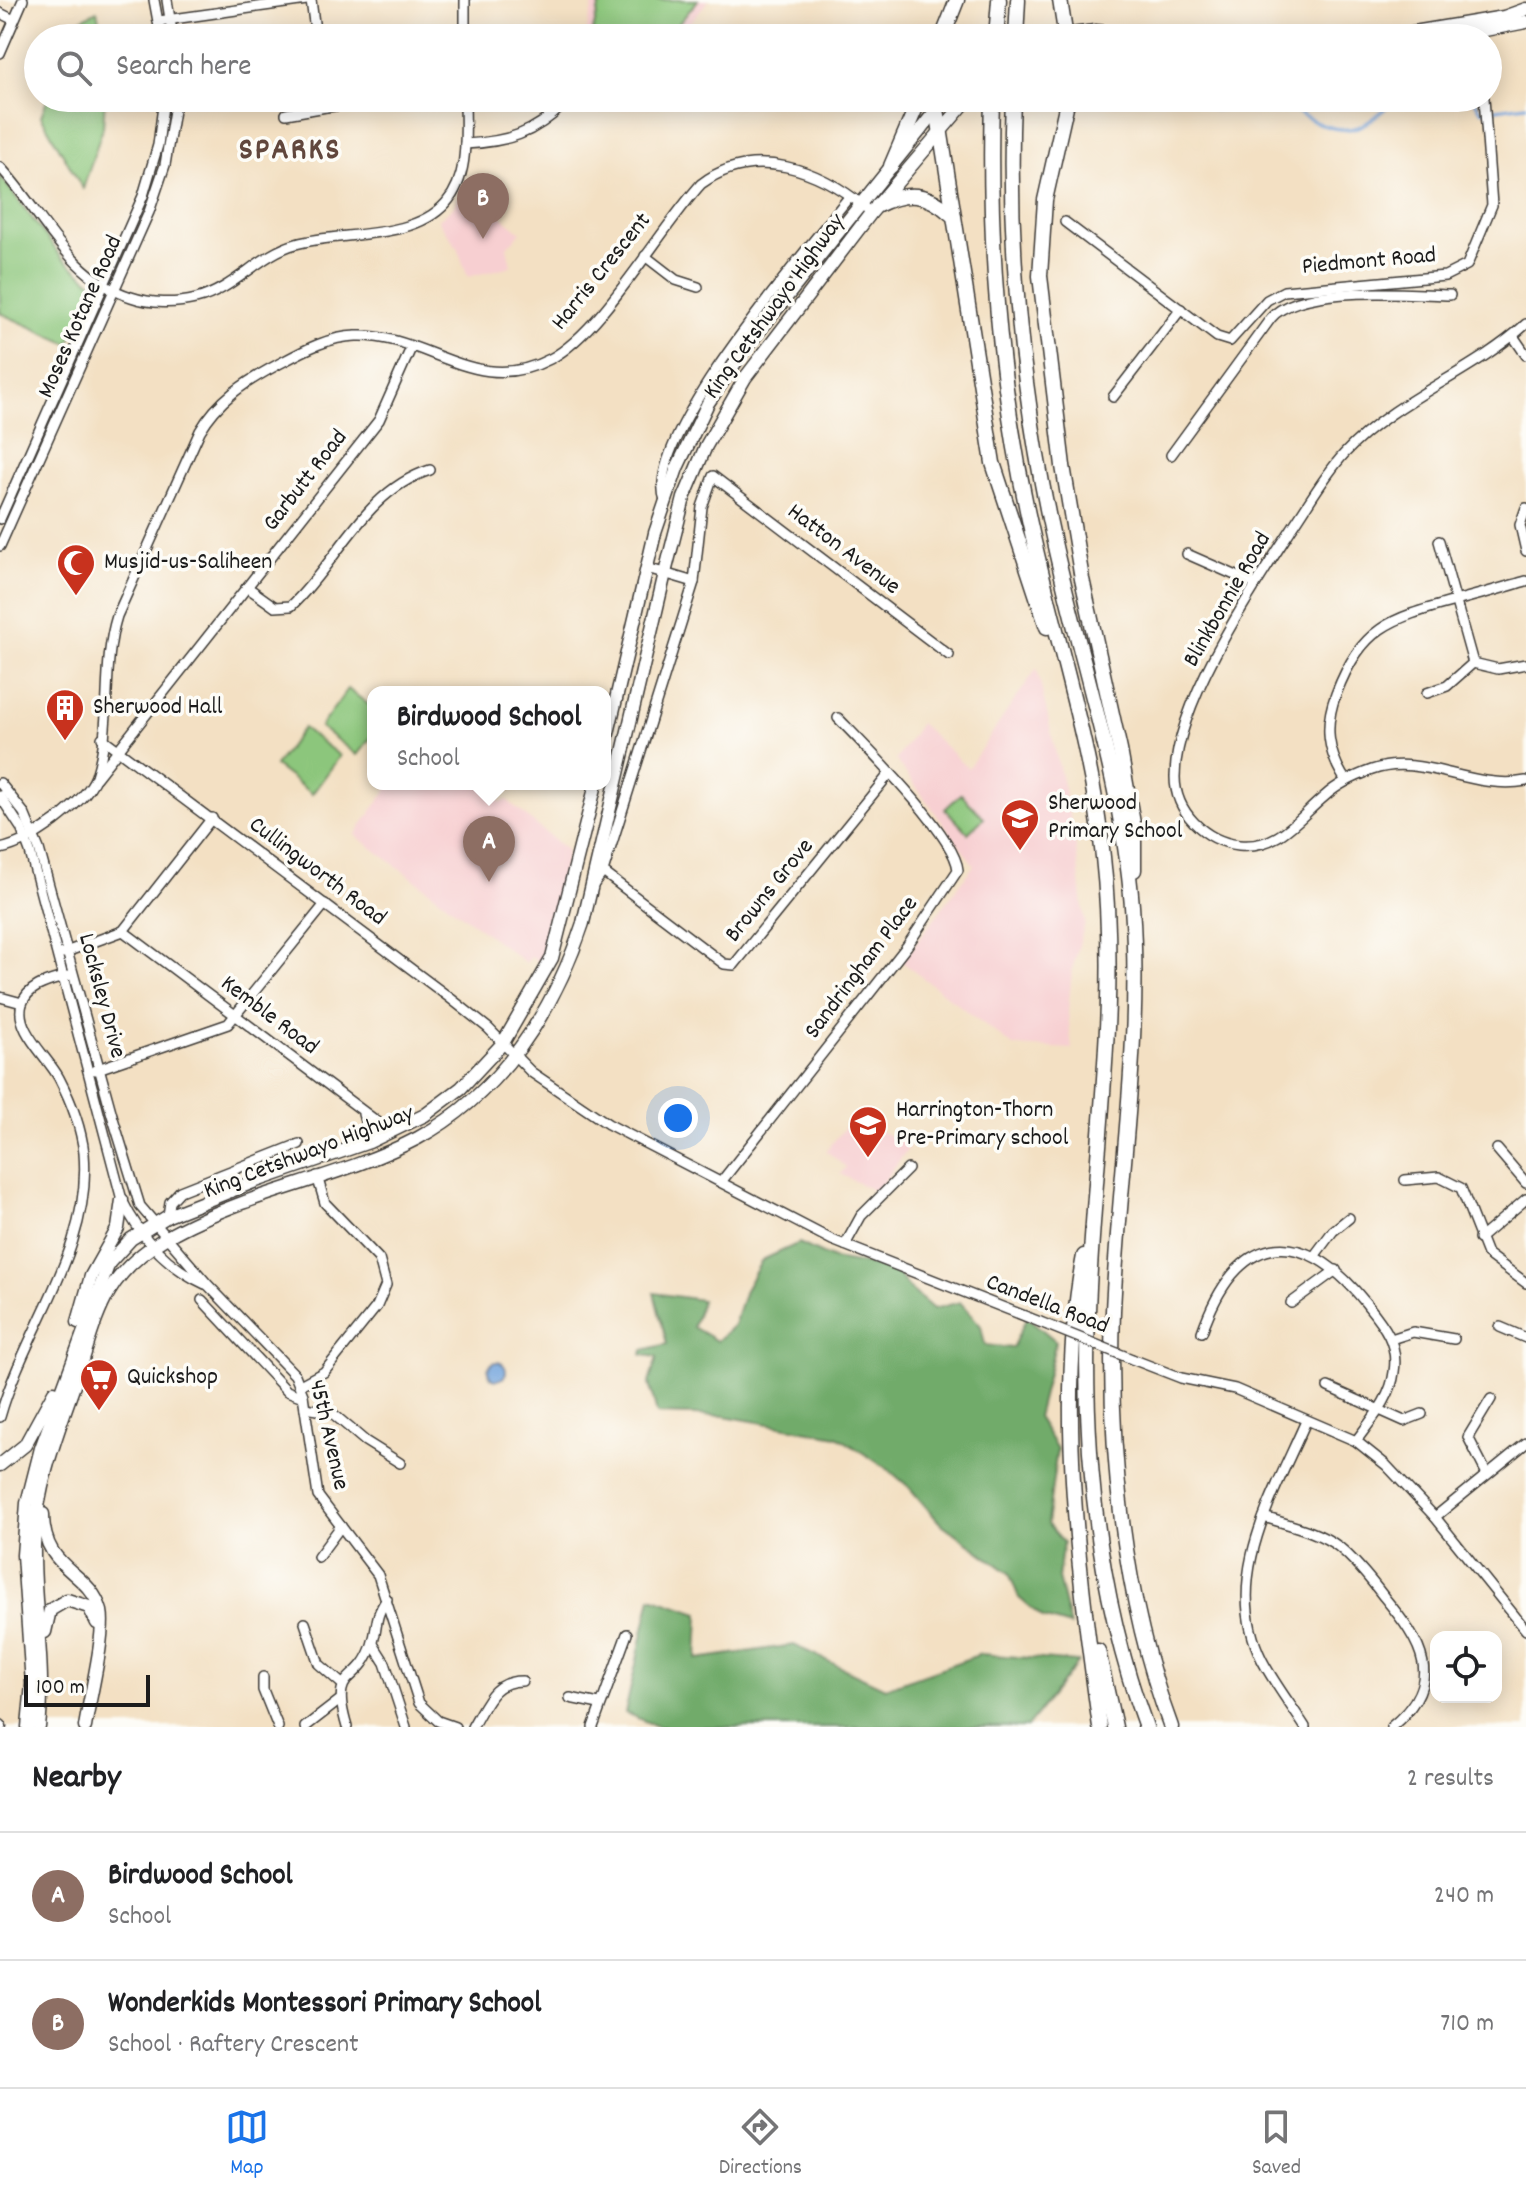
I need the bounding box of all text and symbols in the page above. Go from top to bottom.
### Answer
search box [24,24,1502,112]
icon: search [52,46,96,90]
text: Search here [116,47,252,90]
district label: SPARKS [239,129,341,175]
pin: B [457,173,509,239]
street label: Harris Crescent [544,206,660,338]
street label: King Cetshwayo Highway [696,206,855,407]
street label: Moses Kotane Road [30,230,132,404]
street label: Piedmont Road [1300,239,1438,285]
street label: Garbutt Road [255,423,357,539]
street label: Hatton Avenue [779,496,907,604]
street label: Blinkbonnie Road [1176,526,1280,674]
mosque icon: Musjid-us-Saliheen [55,542,97,597]
place label: Musjid-us-Saliheen [104,546,272,580]
popup [367,686,611,790]
building icon: Sherwood Hall [44,687,86,742]
place label: Sherwood Hall [93,691,223,725]
text: Birdwood School [397,698,581,741]
text: School [397,741,460,778]
place label: Sherwood Primary School [1048,787,1183,849]
school or university icon: Sherwood Primary School [999,797,1041,852]
street label: Cullingworth Road [241,809,393,935]
pin: A [463,816,515,882]
street label: Browns Grove [717,832,823,950]
street label: Sandringham Place [797,889,927,1047]
street label: Locksley Drive [68,930,134,1062]
street label: Kemble Road [213,968,325,1064]
place label: Harrington-Thorn Pre-Primary school [896,1094,1069,1156]
street label: King Cetshwayo Highway [199,1097,420,1209]
your location [658,1098,698,1138]
school or university icon: Harrington-Thorn Pre-Primary school [847,1104,889,1159]
street label: Candella Road [981,1266,1113,1344]
supermarket icon: Quickshop [78,1357,120,1412]
place label: Quickshop [127,1361,218,1395]
street label: 45th Avenue [299,1377,357,1493]
map controls [1430,1631,1502,1703]
button: locate [1430,1631,1502,1703]
scale bar [24,1671,150,1707]
text: 100 m [36,1673,85,1704]
text: Nearby [32,1755,121,1804]
text: 2 results [1407,1761,1494,1798]
text: Birdwood School [108,1856,293,1899]
text: A [51,1878,65,1915]
text: 240 m [1434,1878,1494,1915]
text: School [108,1899,171,1936]
text: Wonderkids Montessori Primary School [108,1984,541,2027]
text: B [52,2006,64,2043]
text: 710 m [1440,2006,1494,2043]
text: School · Raftery Crescent [108,2027,359,2064]
tab: Map [225,2105,269,2184]
tab: Directions [719,2105,802,2184]
tab: Saved [1252,2105,1301,2184]

